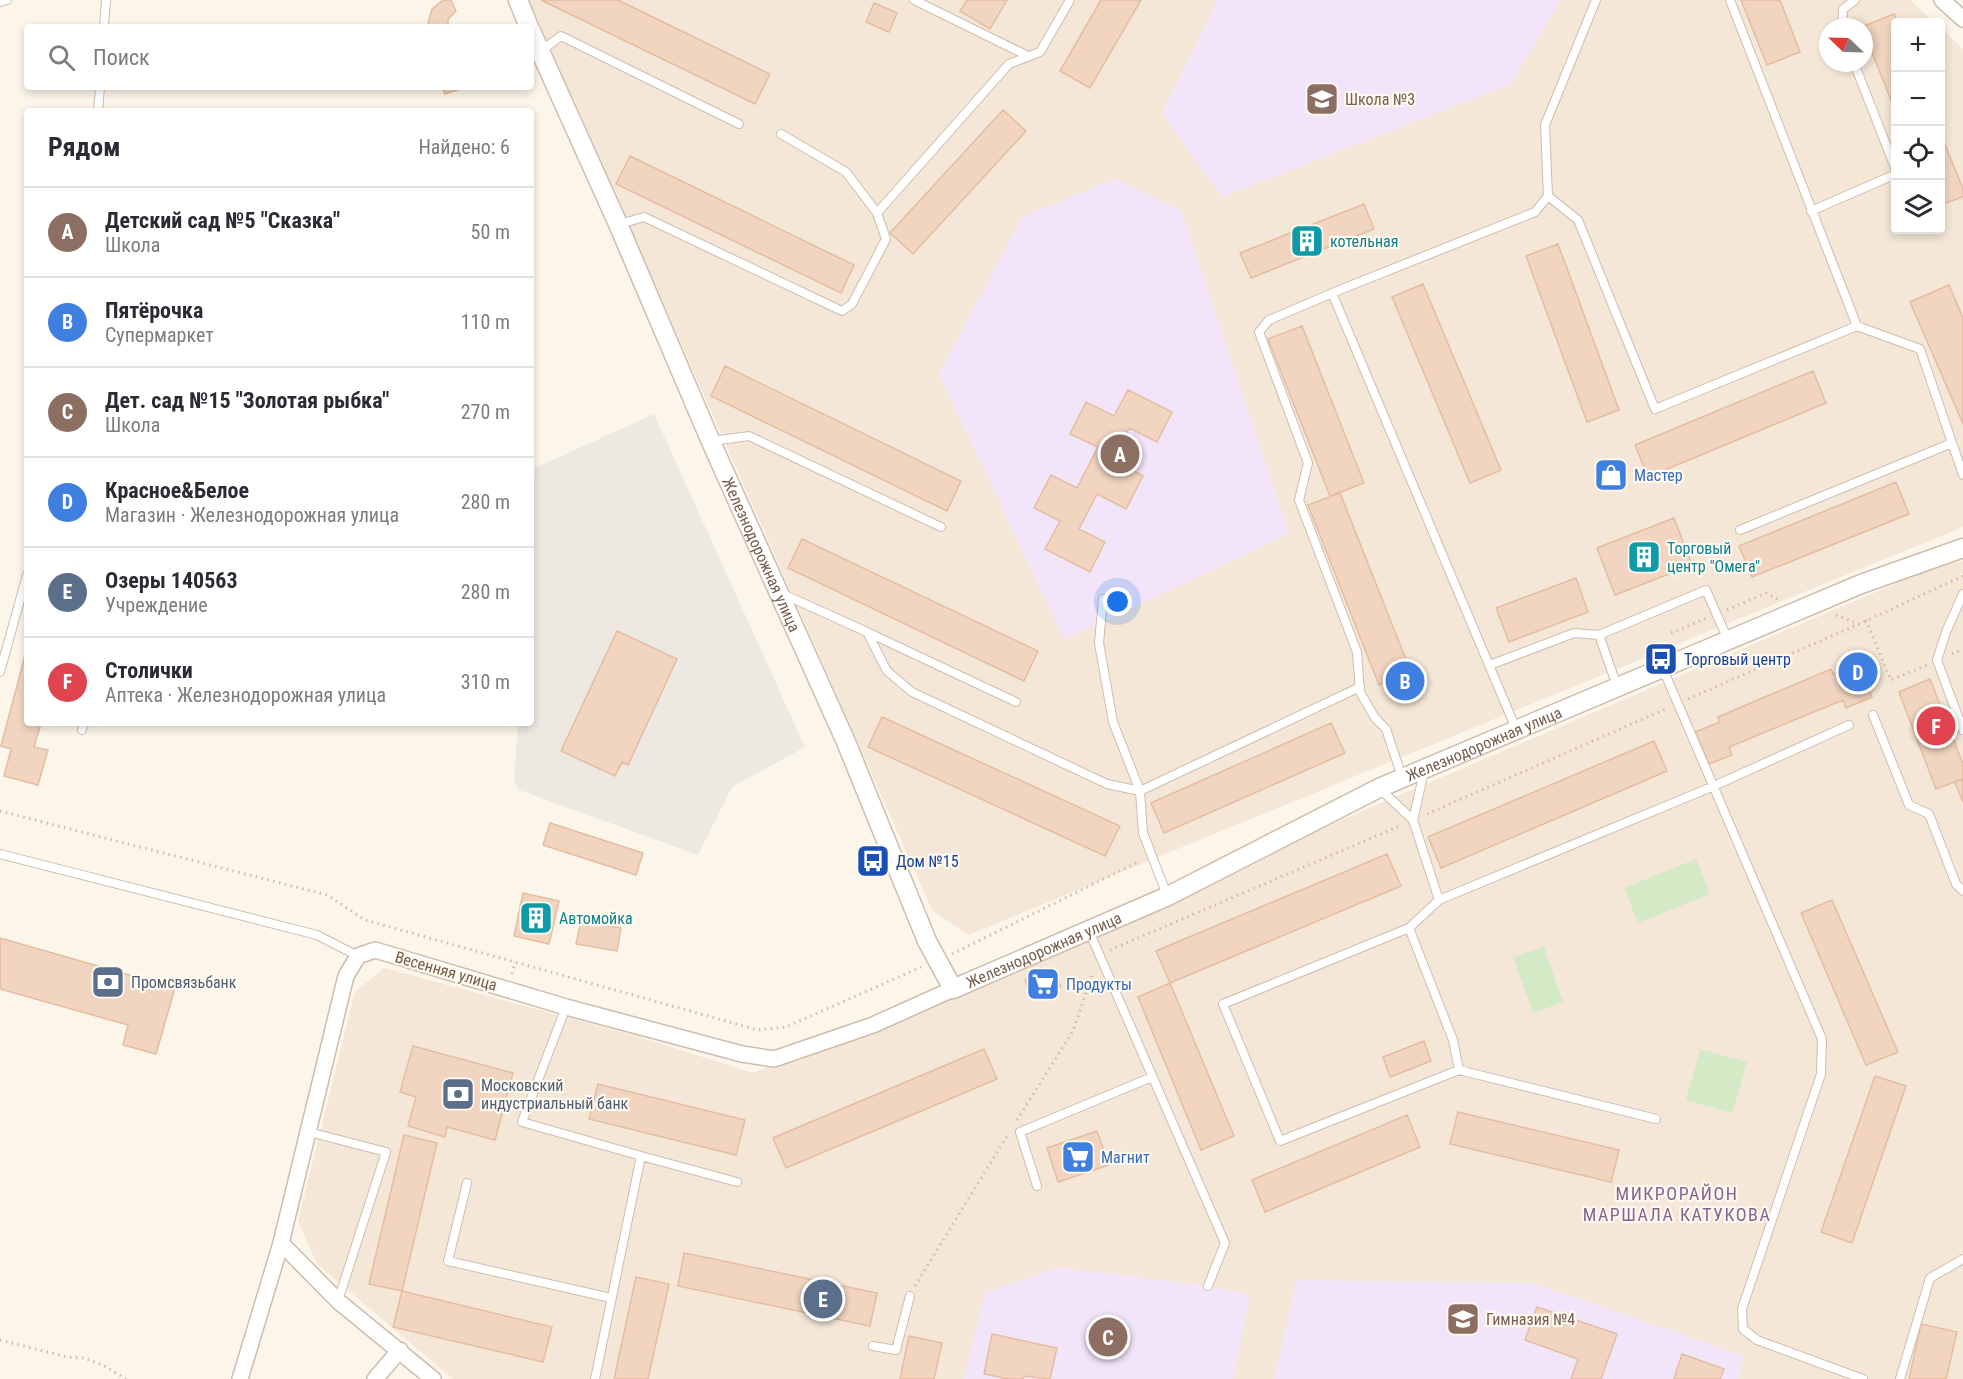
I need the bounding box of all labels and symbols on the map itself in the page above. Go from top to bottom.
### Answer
north arrow [1819,18,1873,72]
school or university icon: Школа №3 [1304,81,1340,117]
place label: Школа №3 [1345,90,1415,109]
building icon: котельная [1289,223,1325,259]
place label: котельная [1330,232,1398,251]
pin: A [1100,432,1140,476]
shop icon: Мастер [1593,457,1629,493]
place label: Мастер [1634,466,1683,485]
street label: Железнодорожная улица [719,474,805,635]
building icon: Торговый центр "Омега" [1626,539,1662,575]
place label: Торговый центр "Омега" [1667,539,1760,576]
your location [1103,587,1132,616]
bus stop icon: Торговый центр [1643,641,1679,677]
place label: Торговый центр [1684,650,1791,669]
pin: D [1838,650,1878,694]
pin: B [1386,658,1424,704]
street label: Железнодорожная улица [1403,702,1564,785]
pin: F [1916,704,1956,748]
bus stop icon: Дом №15 [855,843,891,879]
place label: Дом №15 [896,852,959,871]
building icon: Автомойка [518,900,554,936]
street label: Железнодорожная улица [963,908,1124,992]
place label: Автомойка [559,909,633,928]
street label: Весенняя улица [393,947,499,995]
bank icon: Промсвязьбанк [90,964,126,1000]
supermarket icon: Продукты [1025,966,1061,1002]
place label: Промсвязьбанк [131,973,237,992]
place label: Продукты [1066,975,1132,994]
bank icon: Московский индустриальный банк [440,1076,476,1112]
place label: Московский индустриальный банк [481,1076,629,1113]
supermarket icon: Магнит [1060,1139,1096,1175]
place label: Магнит [1101,1148,1150,1167]
district label: МИКРОРАЙОН МАРШАЛА КАТУКОВА [1583,1183,1771,1225]
pin: E [804,1276,842,1322]
school or university icon: Гимназия №4 [1445,1301,1481,1337]
place label: Гимназия №4 [1486,1310,1575,1329]
pin: C [1088,1314,1128,1360]

